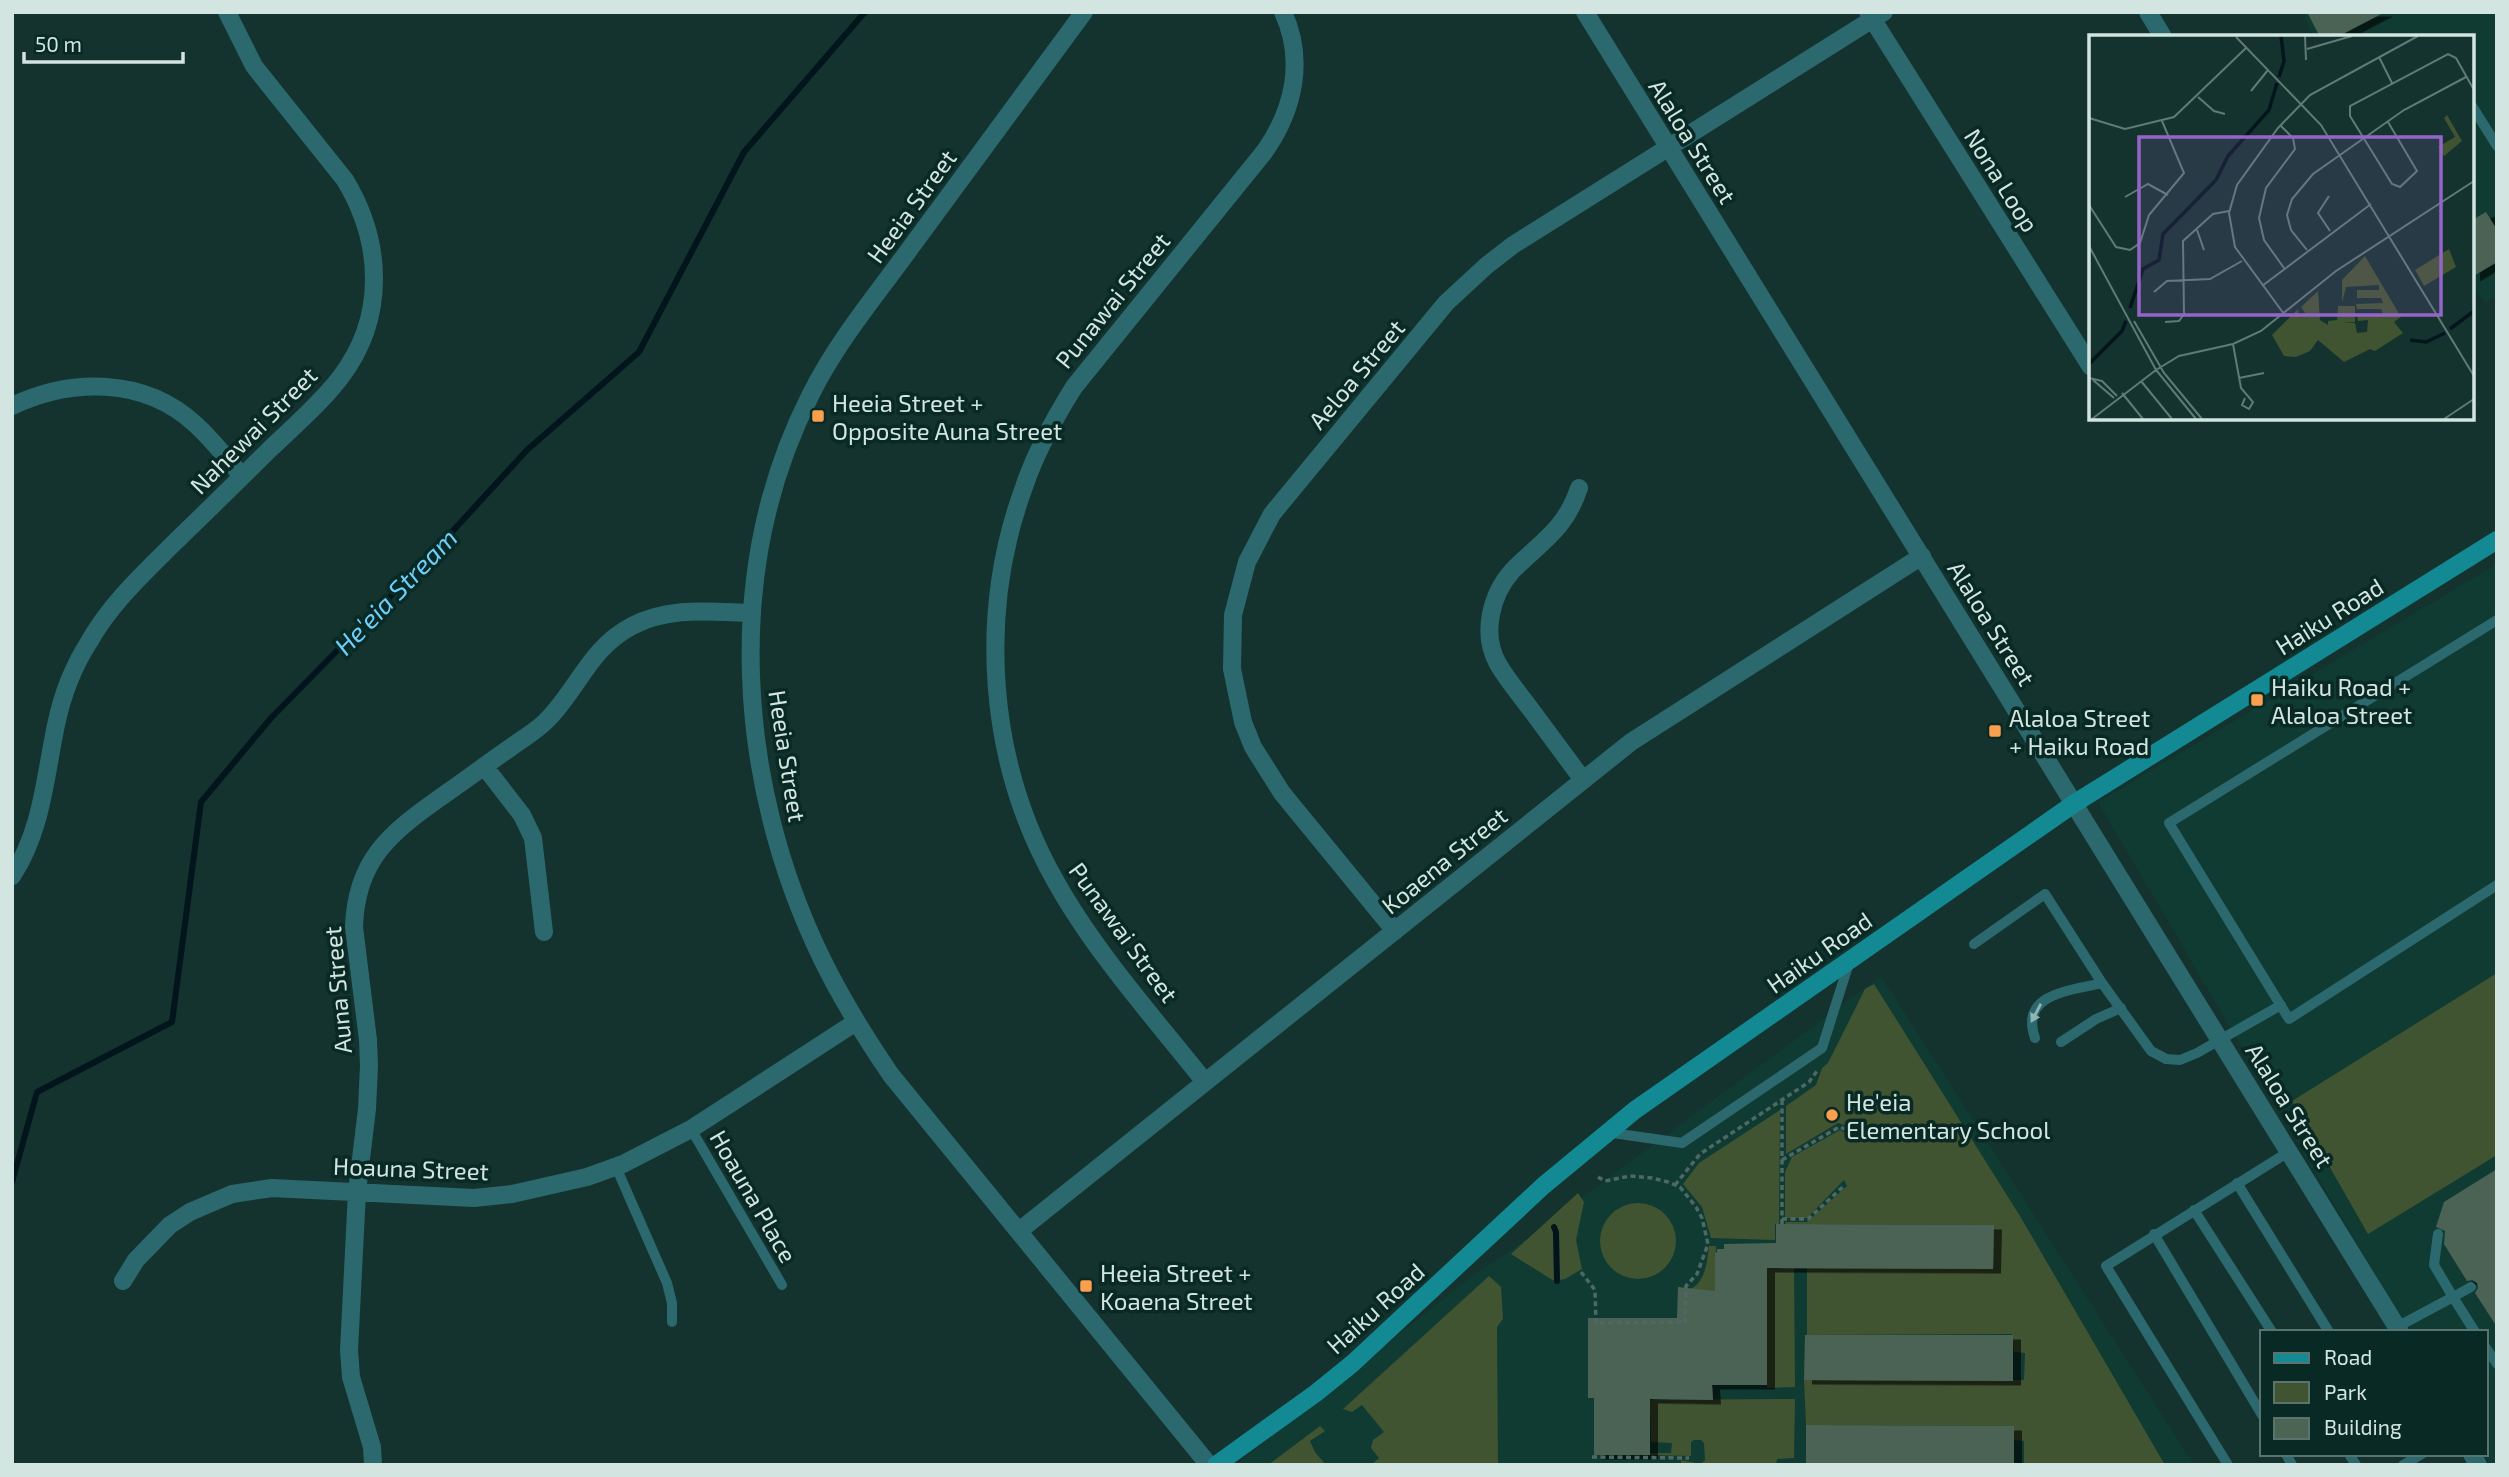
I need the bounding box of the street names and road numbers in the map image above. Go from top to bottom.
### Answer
street label: Alaloa Street [1643,73,1743,209]
street label: Nona Loop [1959,123,2045,237]
street label: Heeia Street [860,144,962,268]
street label: Punawai Street [1049,226,1175,374]
street label: Aeloa Street [1302,313,1410,435]
street label: Nahewai Street [183,360,323,500]
street label: Alaloa Street [1942,555,2042,691]
street label: Haiku Road [2270,571,2388,661]
street label: Heeia Street [763,688,813,824]
street label: Koaena Street [1376,801,1512,919]
street label: Punawai Street [1064,856,1184,1008]
street label: Haiku Road [1761,905,1877,999]
street label: Auna Street [317,925,357,1055]
street label: Alaloa Street [2240,1037,2340,1173]
street label: Hoauna Place [704,1125,804,1267]
street label: Hoauna Street [333,1151,489,1185]
street label: Haiku Road [1320,1257,1430,1359]

